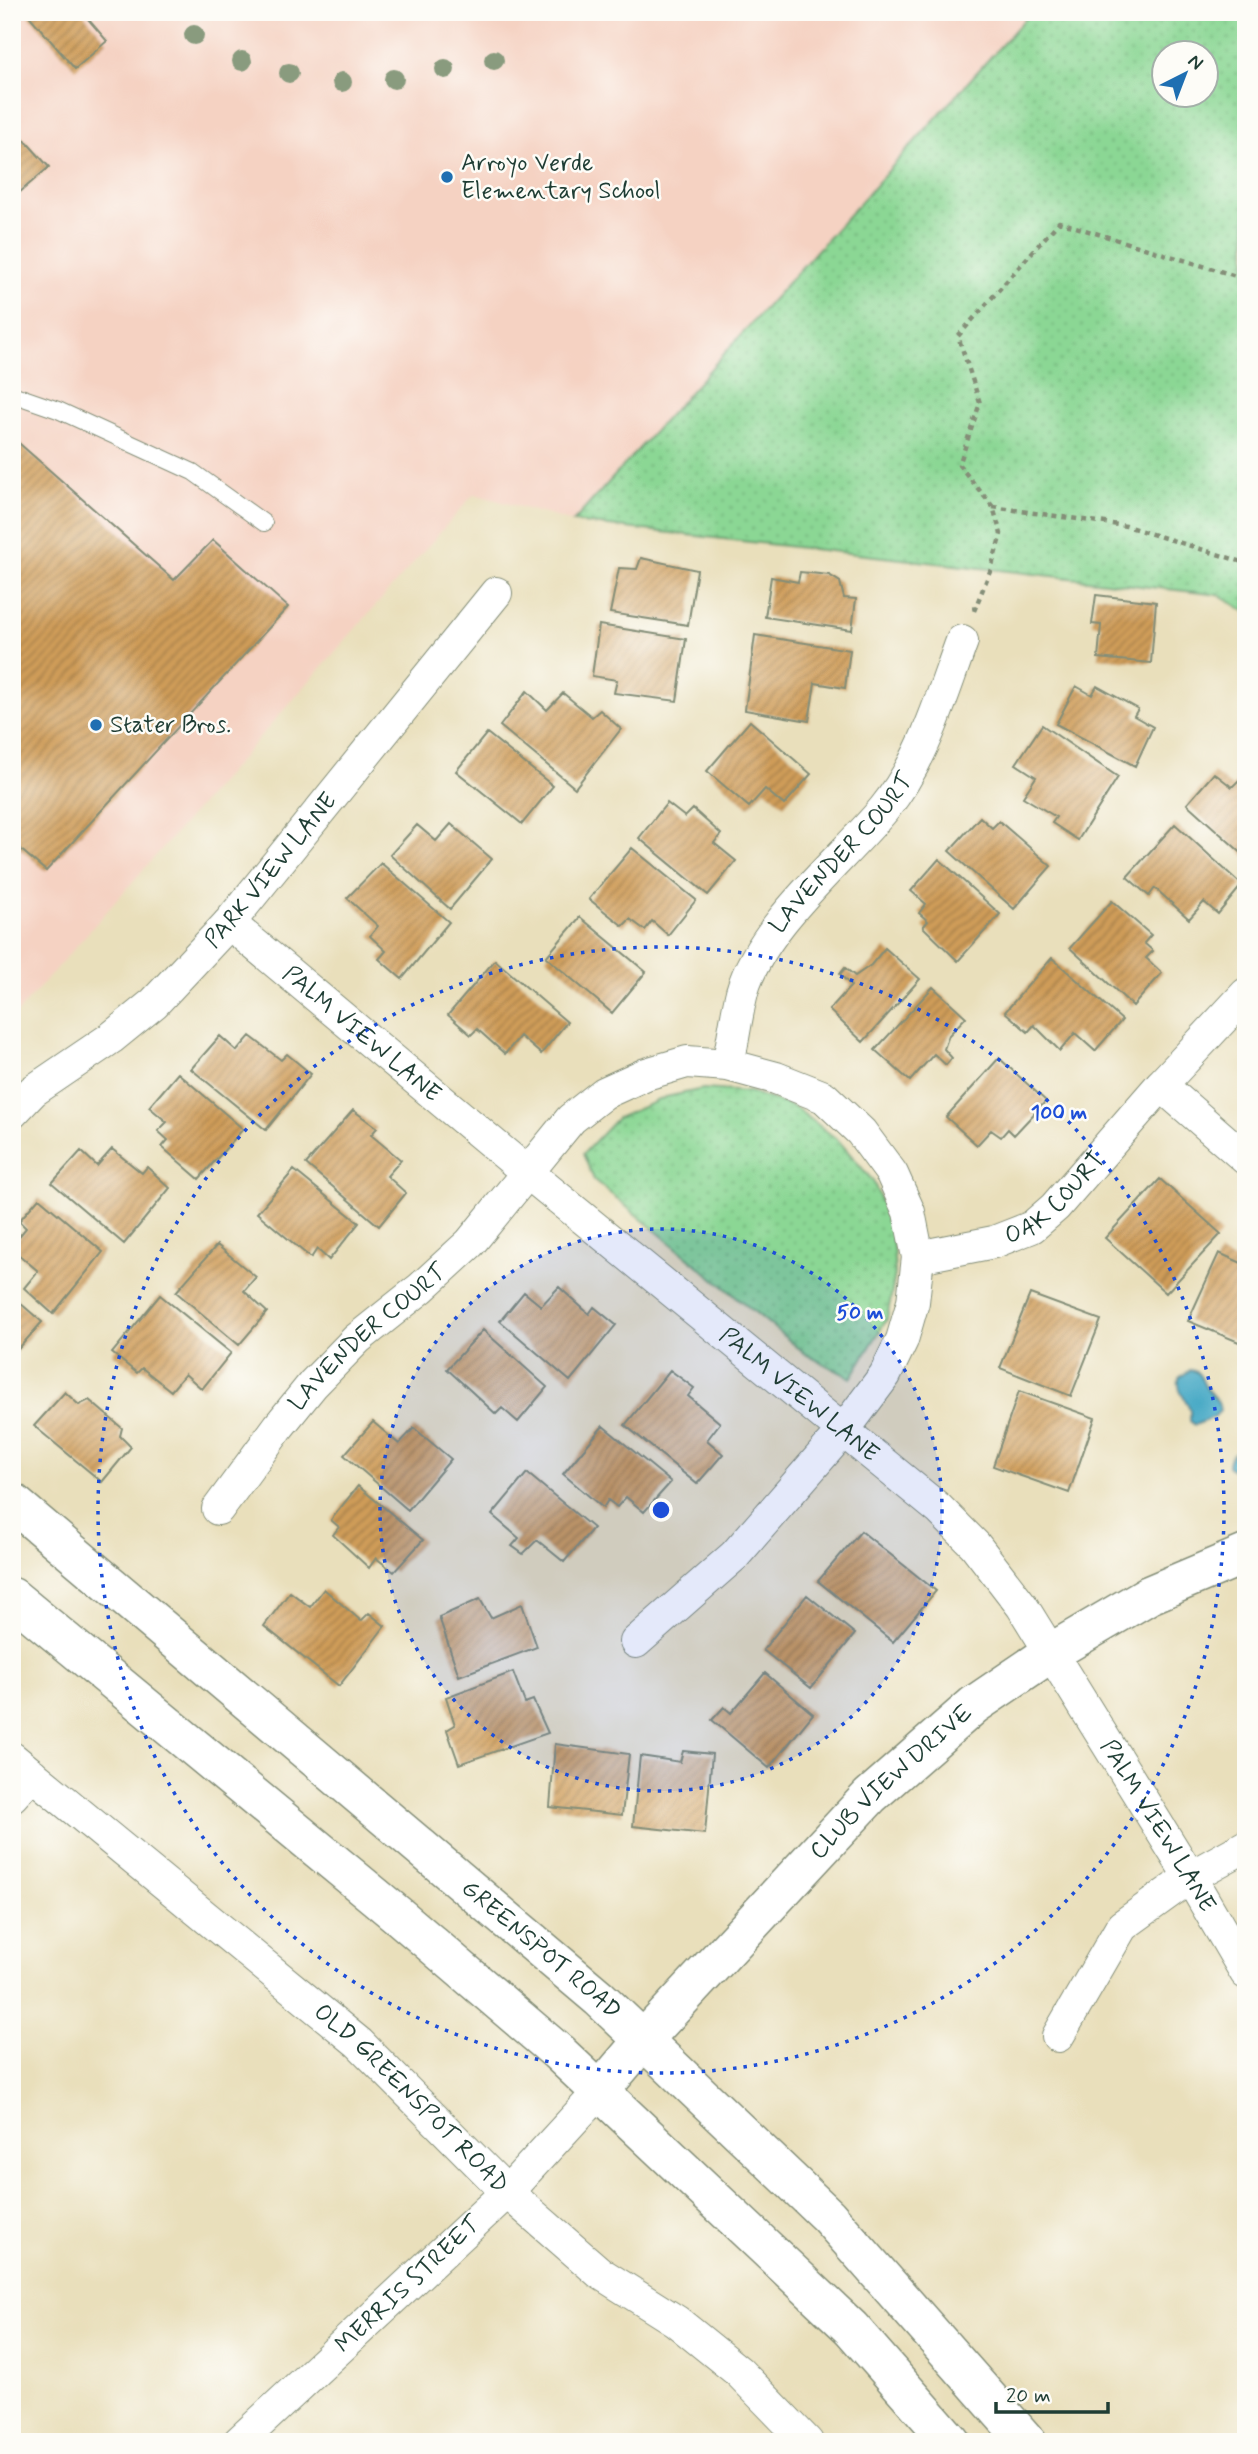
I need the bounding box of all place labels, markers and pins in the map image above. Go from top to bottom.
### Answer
place label: Arroyo Verde Elementary School [461,148,660,207]
marker: Arroyo Verde Elementary School [439,169,455,185]
place label: Stater Bros. [110,710,231,741]
marker: Stater Bros. [88,717,104,733]
centre of rings [649,1498,673,1522]

